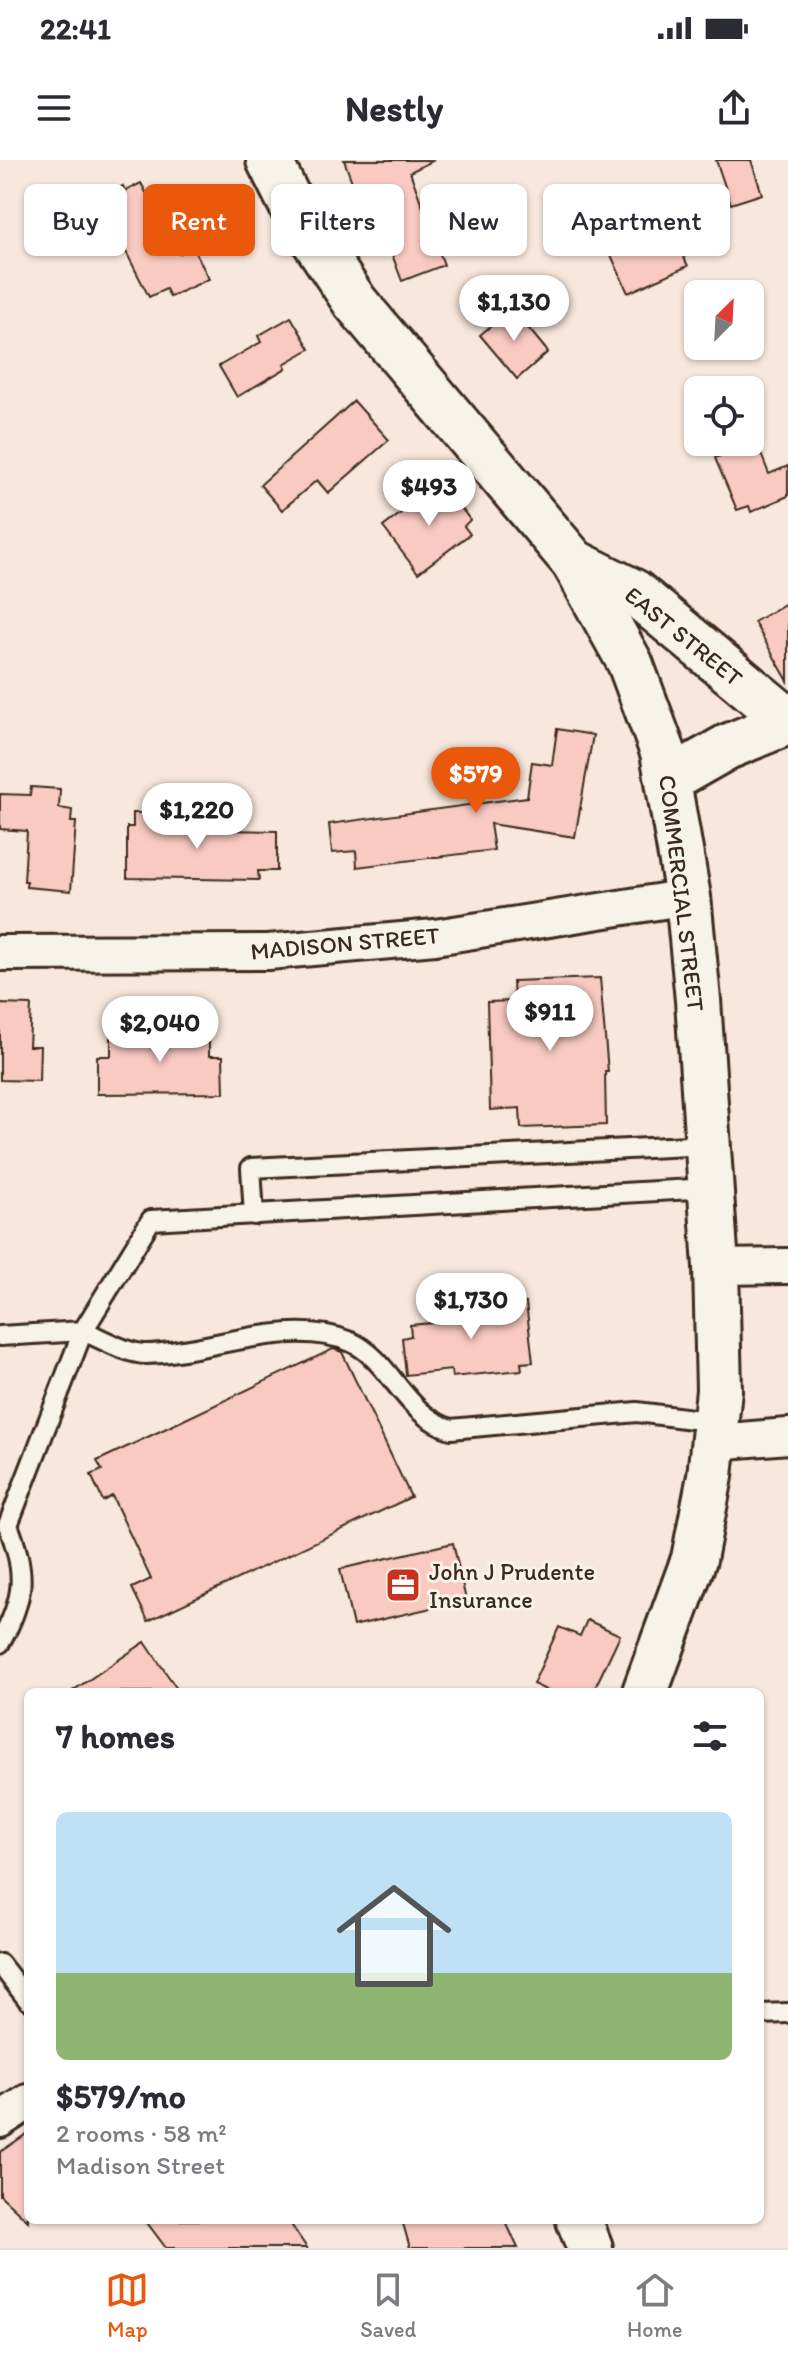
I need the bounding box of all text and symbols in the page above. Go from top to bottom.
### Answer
text: 22:41 [40,10,111,47]
icon: menu [32,86,76,130]
icon: share [712,86,756,130]
text: Nestly [345,87,443,130]
chip: Buy [24,184,127,256]
chip: Rent [143,184,255,256]
chip: Filters [271,184,404,256]
chip: New [420,184,527,256]
chip: Apartment [543,184,730,256]
pin: $1,130 [449,275,579,343]
north arrow [684,280,764,360]
map controls [684,280,764,456]
text: $1,130 [477,285,551,317]
button: locate [684,376,764,456]
pin: $493 [382,460,476,528]
text: $493 [401,470,457,502]
street label: EAST STREET [619,580,749,693]
pin: $579 [429,747,523,815]
text: $579 [449,757,503,789]
street label: COMMERCIAL STREET [653,773,711,1013]
pin: $1,220 [132,783,262,851]
text: $1,220 [160,793,234,825]
street label: MADISON STREET [249,920,441,966]
pin: $911 [503,985,597,1053]
text: $911 [525,995,575,1027]
pin: $2,040 [95,996,225,1064]
text: $2,040 [120,1006,200,1038]
pin: $1,730 [406,1273,536,1341]
text: $1,730 [434,1283,508,1315]
place label: John J Prudente Insurance [429,1557,595,1614]
office icon: John J Prudente Insurance [384,1566,422,1604]
icon: filters [688,1714,732,1758]
text: 7 homes [56,1716,175,1757]
icon: home [322,1864,466,2008]
text: $579/mo [56,2076,186,2117]
text: 2 rooms · 58 m² [56,2117,227,2149]
text: Madison Street [56,2149,225,2181]
tab: Map [105,2268,149,2343]
tab: Saved [360,2268,416,2343]
tab: Home [627,2268,683,2343]

